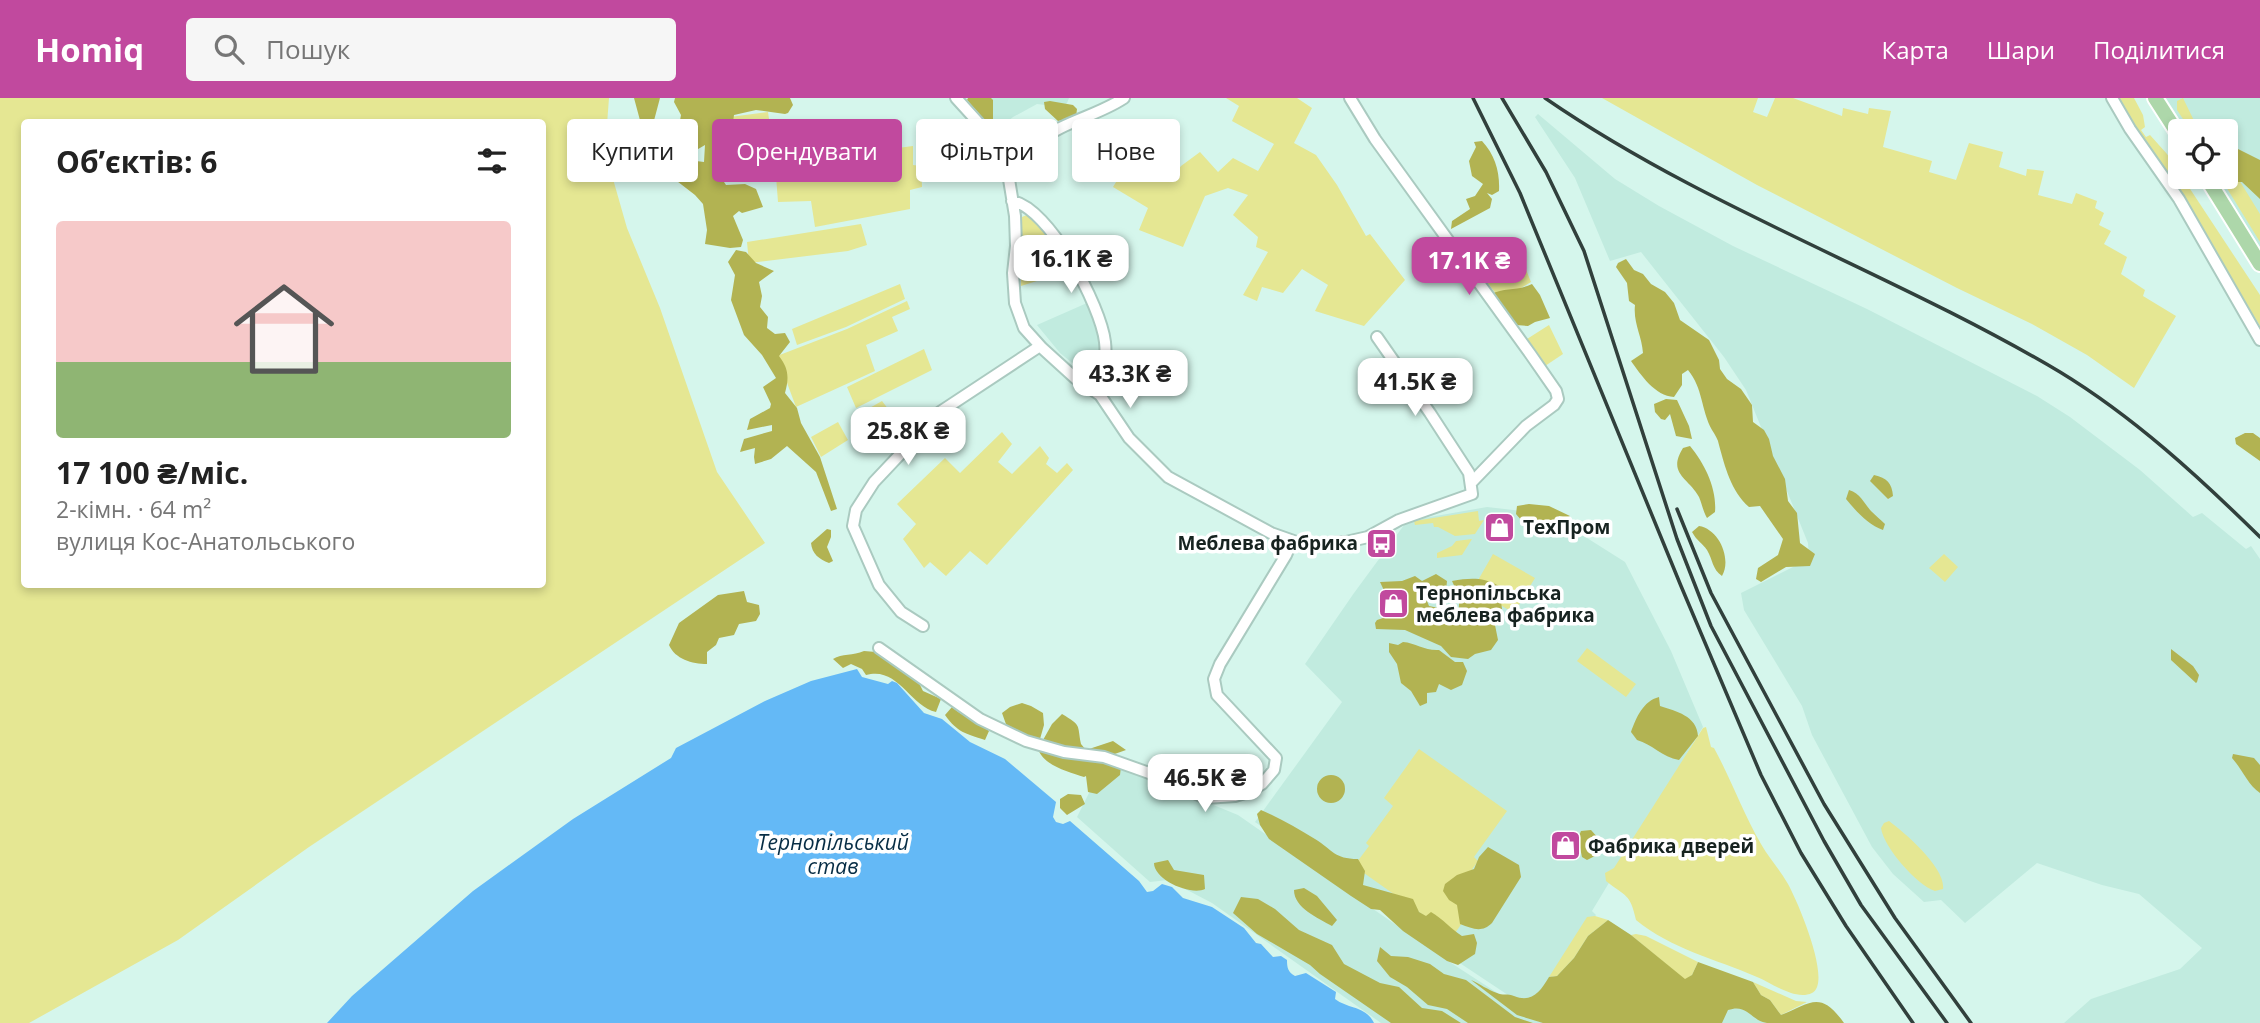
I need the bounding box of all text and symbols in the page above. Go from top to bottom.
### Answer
search box [186,18,676,81]
text: Homiq [35,27,144,72]
icon: search [210,30,248,68]
text: Пошук [266,31,350,67]
text: Карта [1882,33,1949,66]
text: Шари [1987,33,2055,66]
text: Поділитися [2093,33,2225,66]
chip: Купити [567,119,698,182]
chip: Орендувати [712,119,902,182]
chip: Фільтри [916,119,1058,182]
chip: Нове [1072,119,1180,182]
map controls [2168,119,2238,189]
button: locate [2168,119,2238,189]
text: Об’єктів: 6 [56,141,217,182]
icon: filters [473,142,511,180]
pin: 16.1K ₴ [1006,236,1136,295]
pin: 17.1K ₴ [1404,238,1534,297]
text: 16.1K ₴ [1030,242,1112,274]
text: 17.1K ₴ [1428,244,1510,276]
icon: home [221,266,347,392]
pin: 43.3K ₴ [1065,350,1195,410]
text: 43.3K ₴ [1089,357,1171,389]
pin: 41.5K ₴ [1350,358,1480,418]
text: 41.5K ₴ [1374,365,1456,397]
pin: 25.8K ₴ [843,408,973,467]
text: 25.8K ₴ [867,414,949,446]
text: 17 100 ₴/міс. [56,452,248,493]
text: 2-кімн. · 64 m² [56,493,211,525]
shop icon: ТехПром [1483,510,1517,544]
place label: ТехПром [1523,514,1610,540]
text: вулиця Кос-Анатольського [56,525,355,557]
bus stop icon: Меблева фабрика [1364,526,1398,560]
place label: Меблева фабрика [1177,530,1358,556]
place label: Тернопільська меблева фабрика [1416,580,1595,628]
shop icon: Тернопільська меблева фабрика [1376,587,1410,621]
pin: 46.5K ₴ [1140,754,1270,814]
text: 46.5K ₴ [1164,761,1246,793]
water label: Тернопільський став [757,828,909,880]
shop icon: Фабрика дверей [1548,829,1582,863]
place label: Фабрика дверей [1588,833,1754,859]

